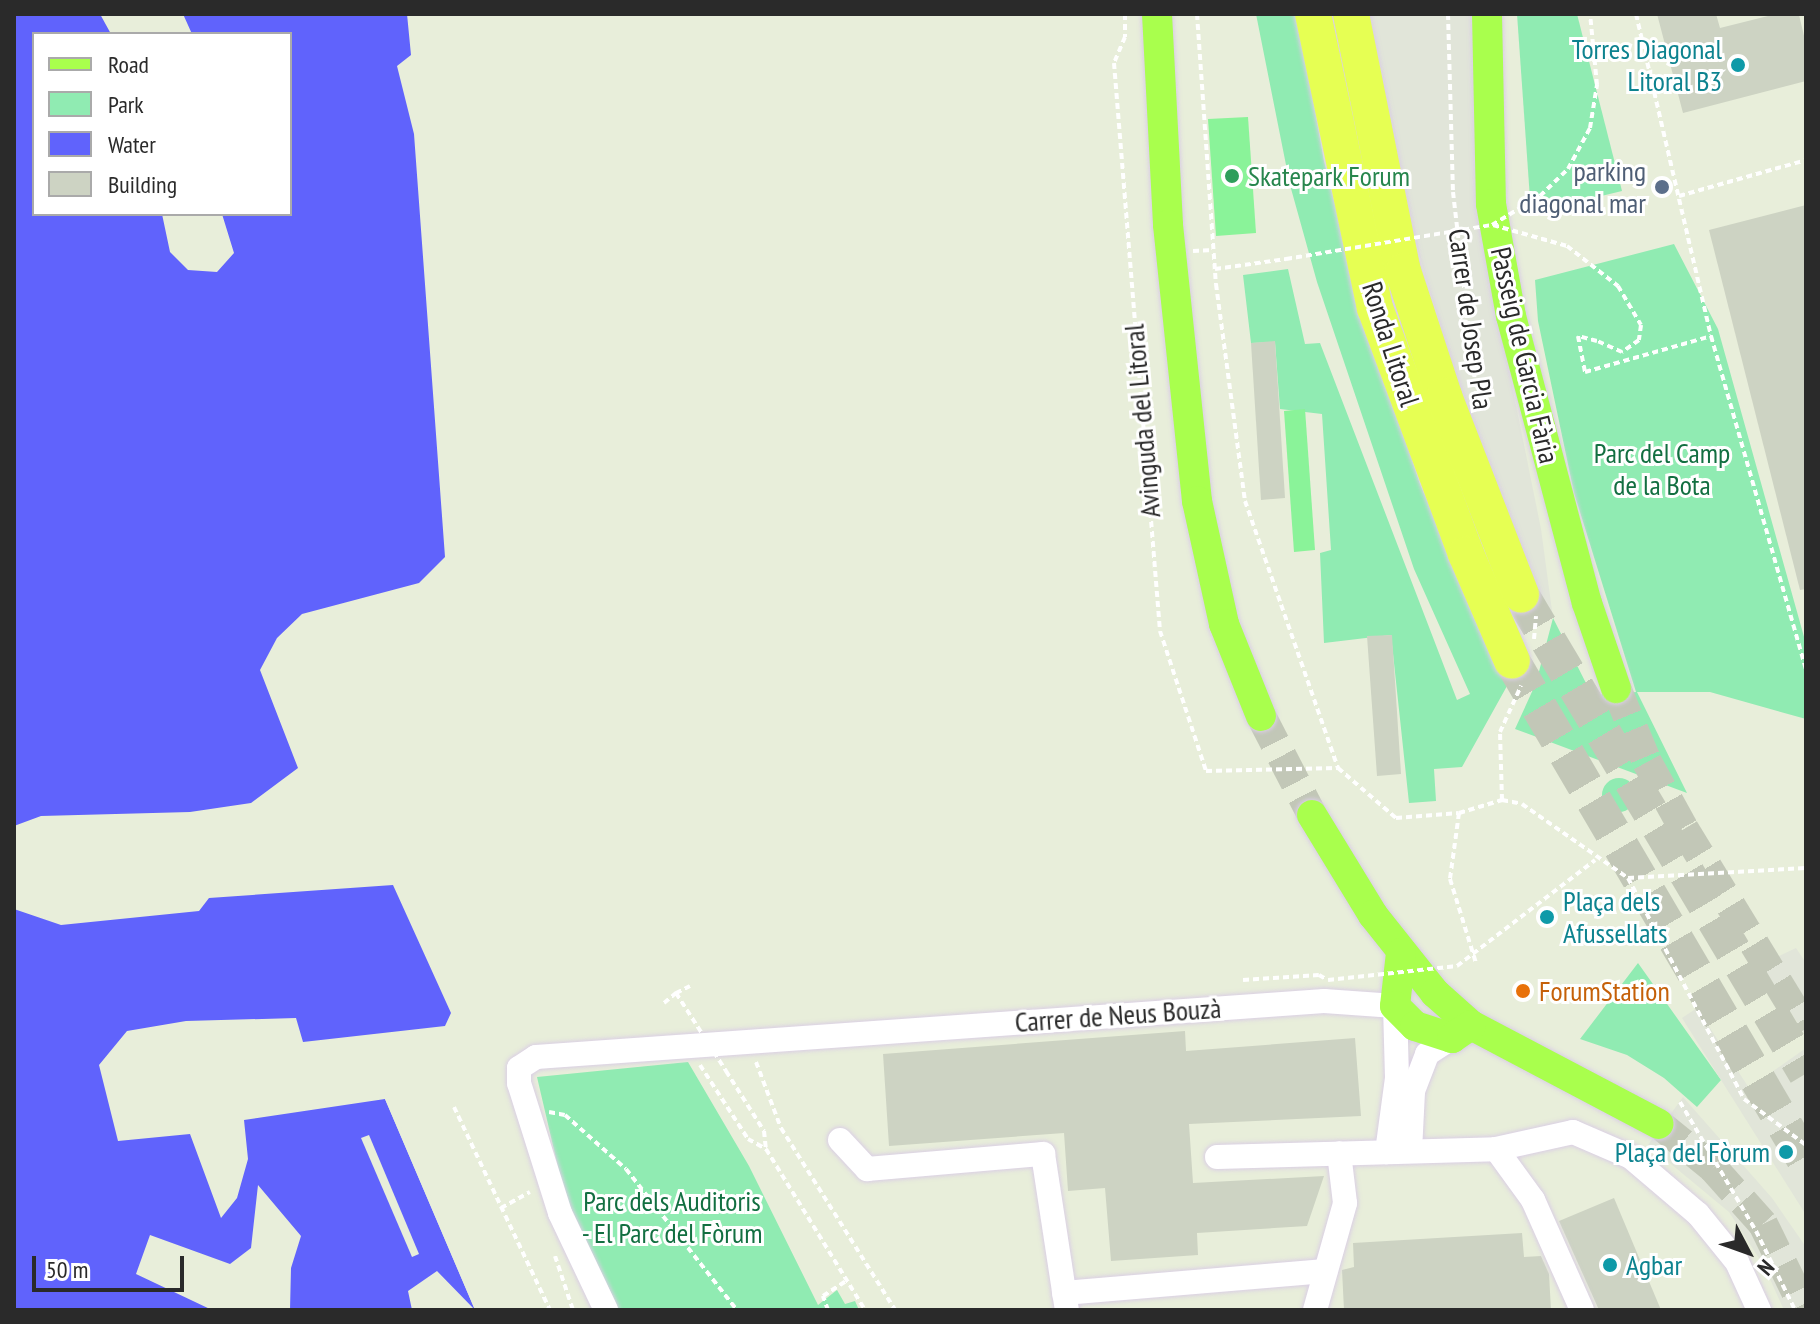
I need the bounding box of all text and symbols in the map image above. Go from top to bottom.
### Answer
legend [32,32,292,216]
place label: Torres Diagonal Litoral B3 [1572,32,1722,98]
text: Road [108,49,149,80]
marker: Torres Diagonal Litoral B3 [1729,56,1747,74]
text: Park [108,89,144,120]
text: Water [108,129,156,160]
place label: parking diagonal mar [1519,154,1646,220]
place label: Skatepark Forum [1248,159,1411,193]
marker: Skatepark Forum [1223,167,1241,185]
text: Building [108,169,177,200]
marker: parking diagonal mar [1653,178,1671,196]
street label: Carrer de Josep Pla [1442,226,1500,412]
street label: Passeig de Garcia Fària [1484,244,1566,466]
street label: Ronda Litoral [1355,278,1427,410]
street label: Avinguda del Litoral [1117,323,1167,519]
park label: Parc del Camp de la Bota [1594,436,1730,502]
place label: Plaça dels Afussellats [1563,884,1667,950]
marker: Plaça dels Afussellats [1538,908,1556,926]
place label: ForumStation [1539,974,1670,1008]
marker: ForumStation [1514,982,1532,1000]
street label: Carrer de Neus Bouzà [1014,991,1222,1039]
place label: Plaça del Fòrum [1615,1135,1770,1169]
marker: Plaça del Fòrum [1777,1143,1795,1161]
park label: Parc dels Auditoris - El Parc del Fòrum [580,1184,764,1250]
north arrow [1708,1212,1788,1292]
scale bar [36,1240,188,1290]
place label: Agbar [1626,1248,1682,1282]
text: 50 m [46,1254,88,1285]
text: N [1752,1254,1781,1281]
marker: Agbar [1601,1256,1619,1274]

